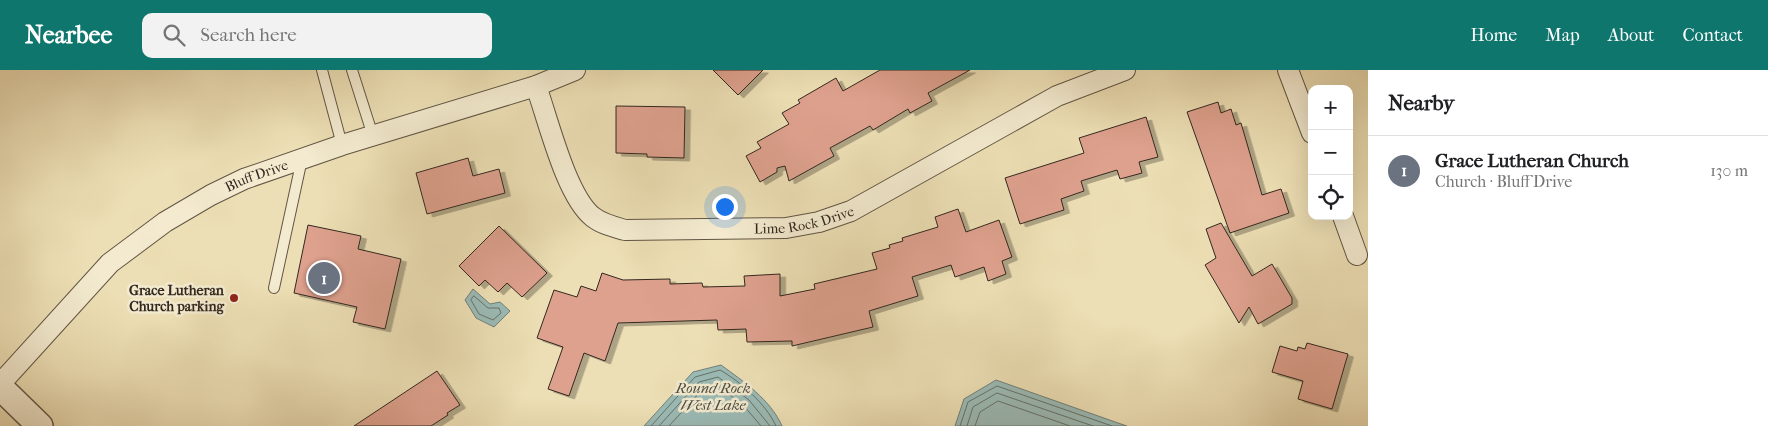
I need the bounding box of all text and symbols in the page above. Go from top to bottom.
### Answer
search box [142,13,492,58]
text: Nearbee [25,21,112,49]
icon: search [160,21,188,49]
text: Search here [200,24,297,46]
text: Home [1470,25,1517,46]
text: Map [1545,25,1580,46]
text: About [1608,25,1654,46]
text: Contact [1682,25,1743,46]
map controls [1308,85,1353,220]
button: + [1308,85,1353,130]
text: Nearby [1388,91,1454,115]
button: − [1308,130,1353,175]
text: Grace Lutheran Church [1435,150,1629,172]
street label: Bluff Drive [222,156,290,196]
text: 1 [1401,161,1407,180]
text: 130 m [1710,161,1748,180]
text: Church · Bluff Drive [1435,172,1572,191]
button: locate [1308,175,1353,220]
your location [712,194,738,220]
street label: Lime Rock Drive [754,202,856,237]
pin: 1 [308,259,340,297]
place label: Grace Lutheran Church parking [129,282,225,315]
marker: Grace Lutheran Church parking [228,292,240,304]
water label: Round Rock West Lake [674,379,751,414]

